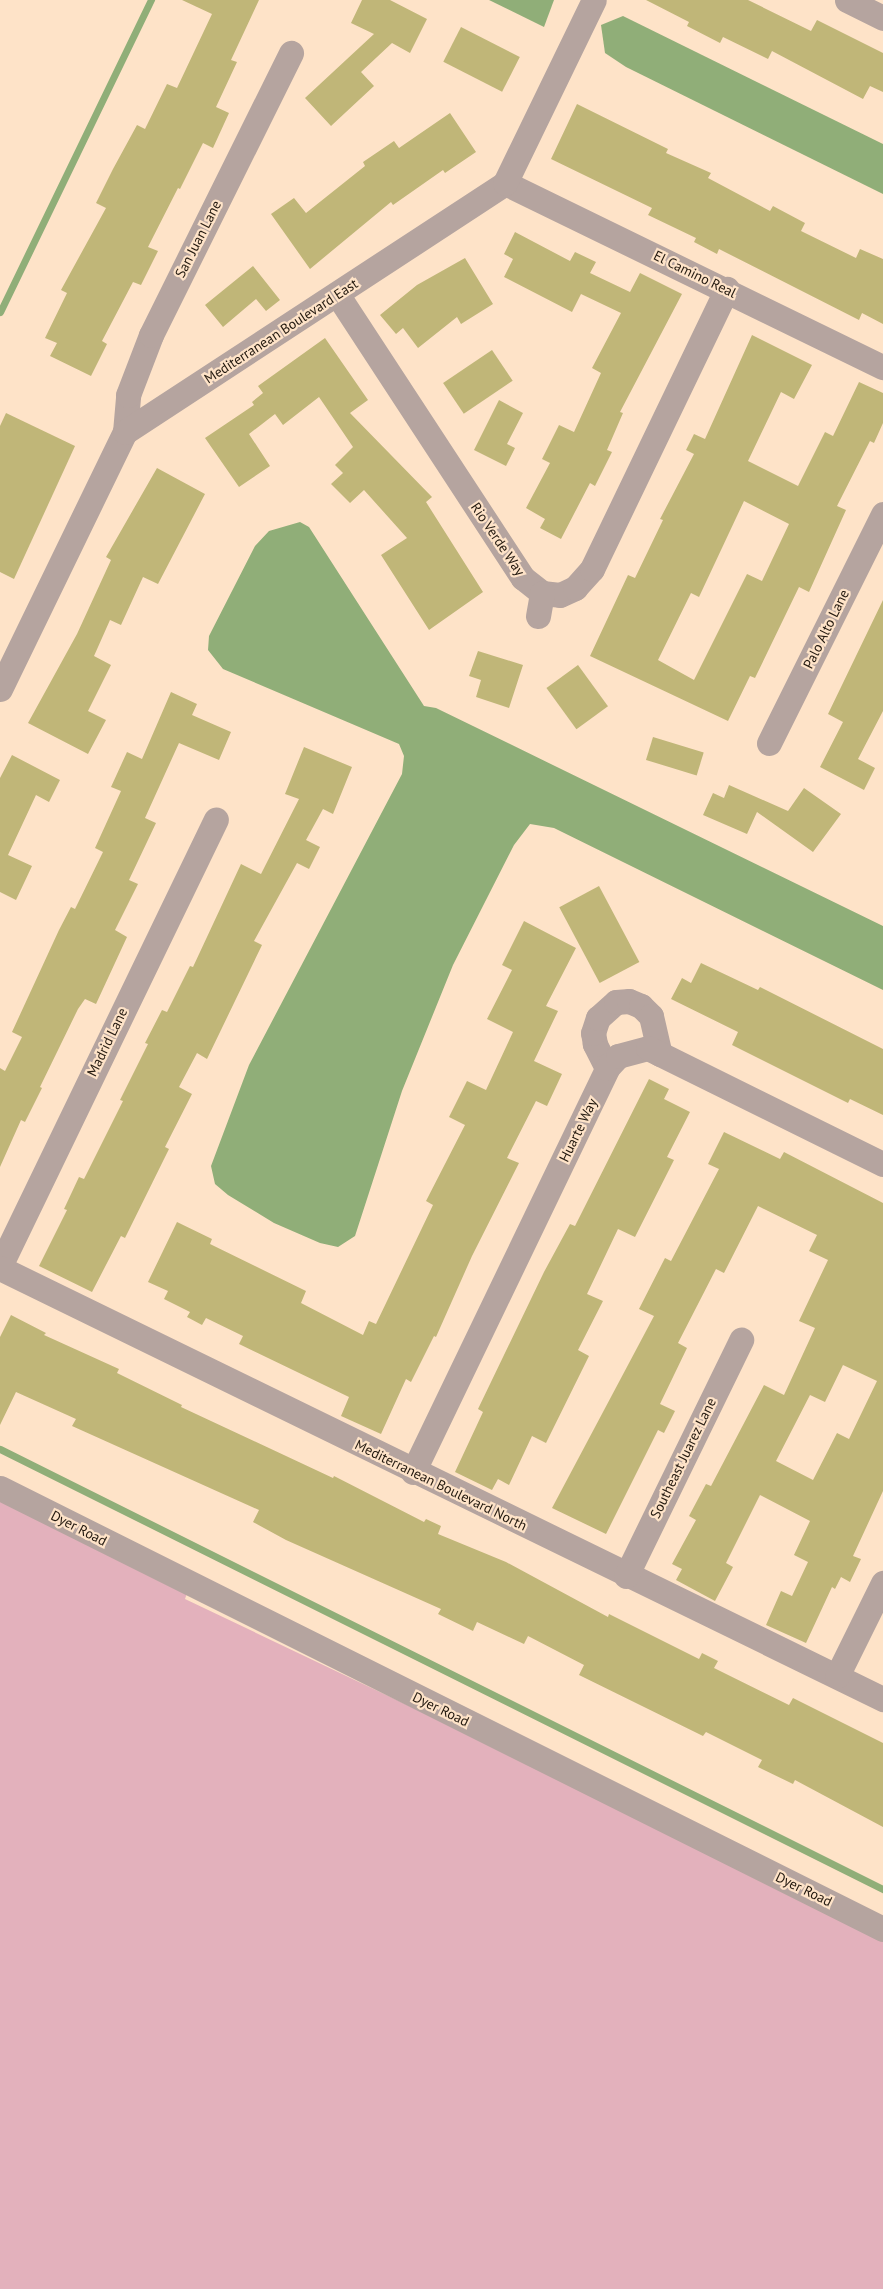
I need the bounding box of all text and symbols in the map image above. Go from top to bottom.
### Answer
street label: San Juan Lane [171,198,225,280]
street label: El Camino Real [651,247,739,301]
street label: Mediterranean Boulevard East [201,275,361,387]
street label: Rio Verde Way [467,499,529,579]
street label: Palo Alto Lane [800,586,852,672]
street label: Madrid Lane [83,1005,131,1079]
street label: Huarte Way [555,1095,601,1165]
street label: Southeast Juarez Lane [646,1395,720,1521]
street label: Mediterranean Boulevard North [352,1436,530,1534]
street label: Dyer Road [48,1507,110,1549]
street label: Dyer Road [410,1688,472,1730]
street label: Dyer Road [773,1868,835,1910]

